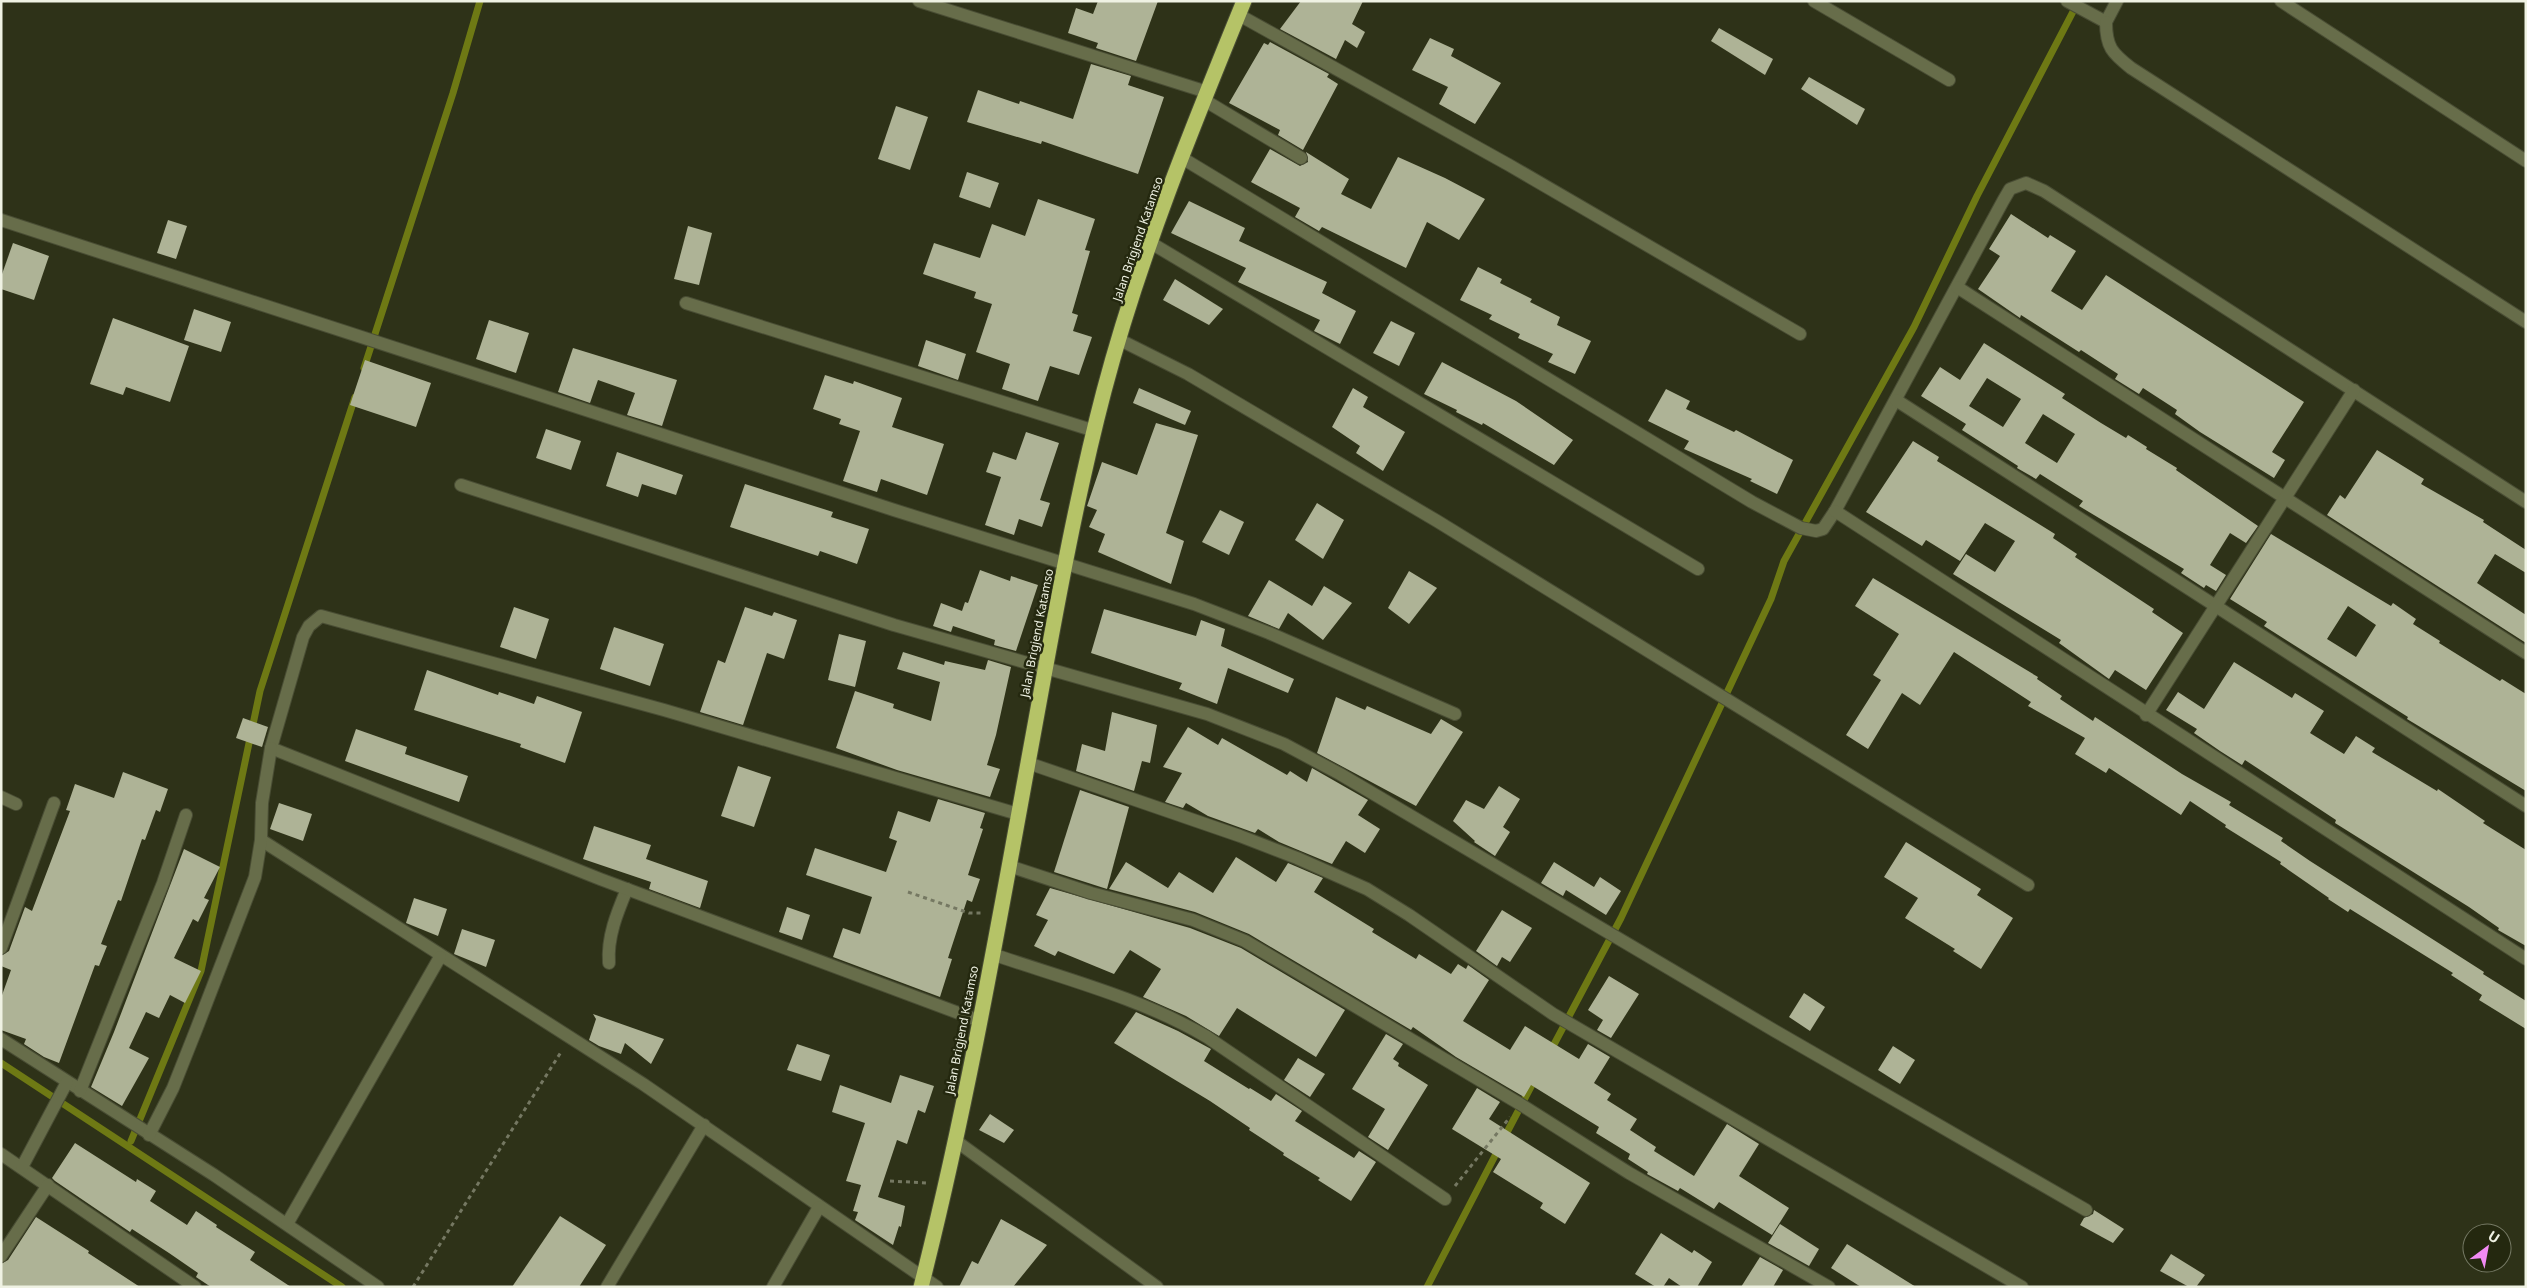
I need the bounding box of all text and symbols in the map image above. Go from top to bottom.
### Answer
street label: Jalan Brigjend Katamso [1108,174,1167,304]
street label: Jalan Brigjend Katamso [1015,567,1057,700]
street label: Jalan Brigjend Katamso [940,964,982,1097]
north arrow [2462,1223,2512,1273]
text: U [2485,1226,2504,1247]

